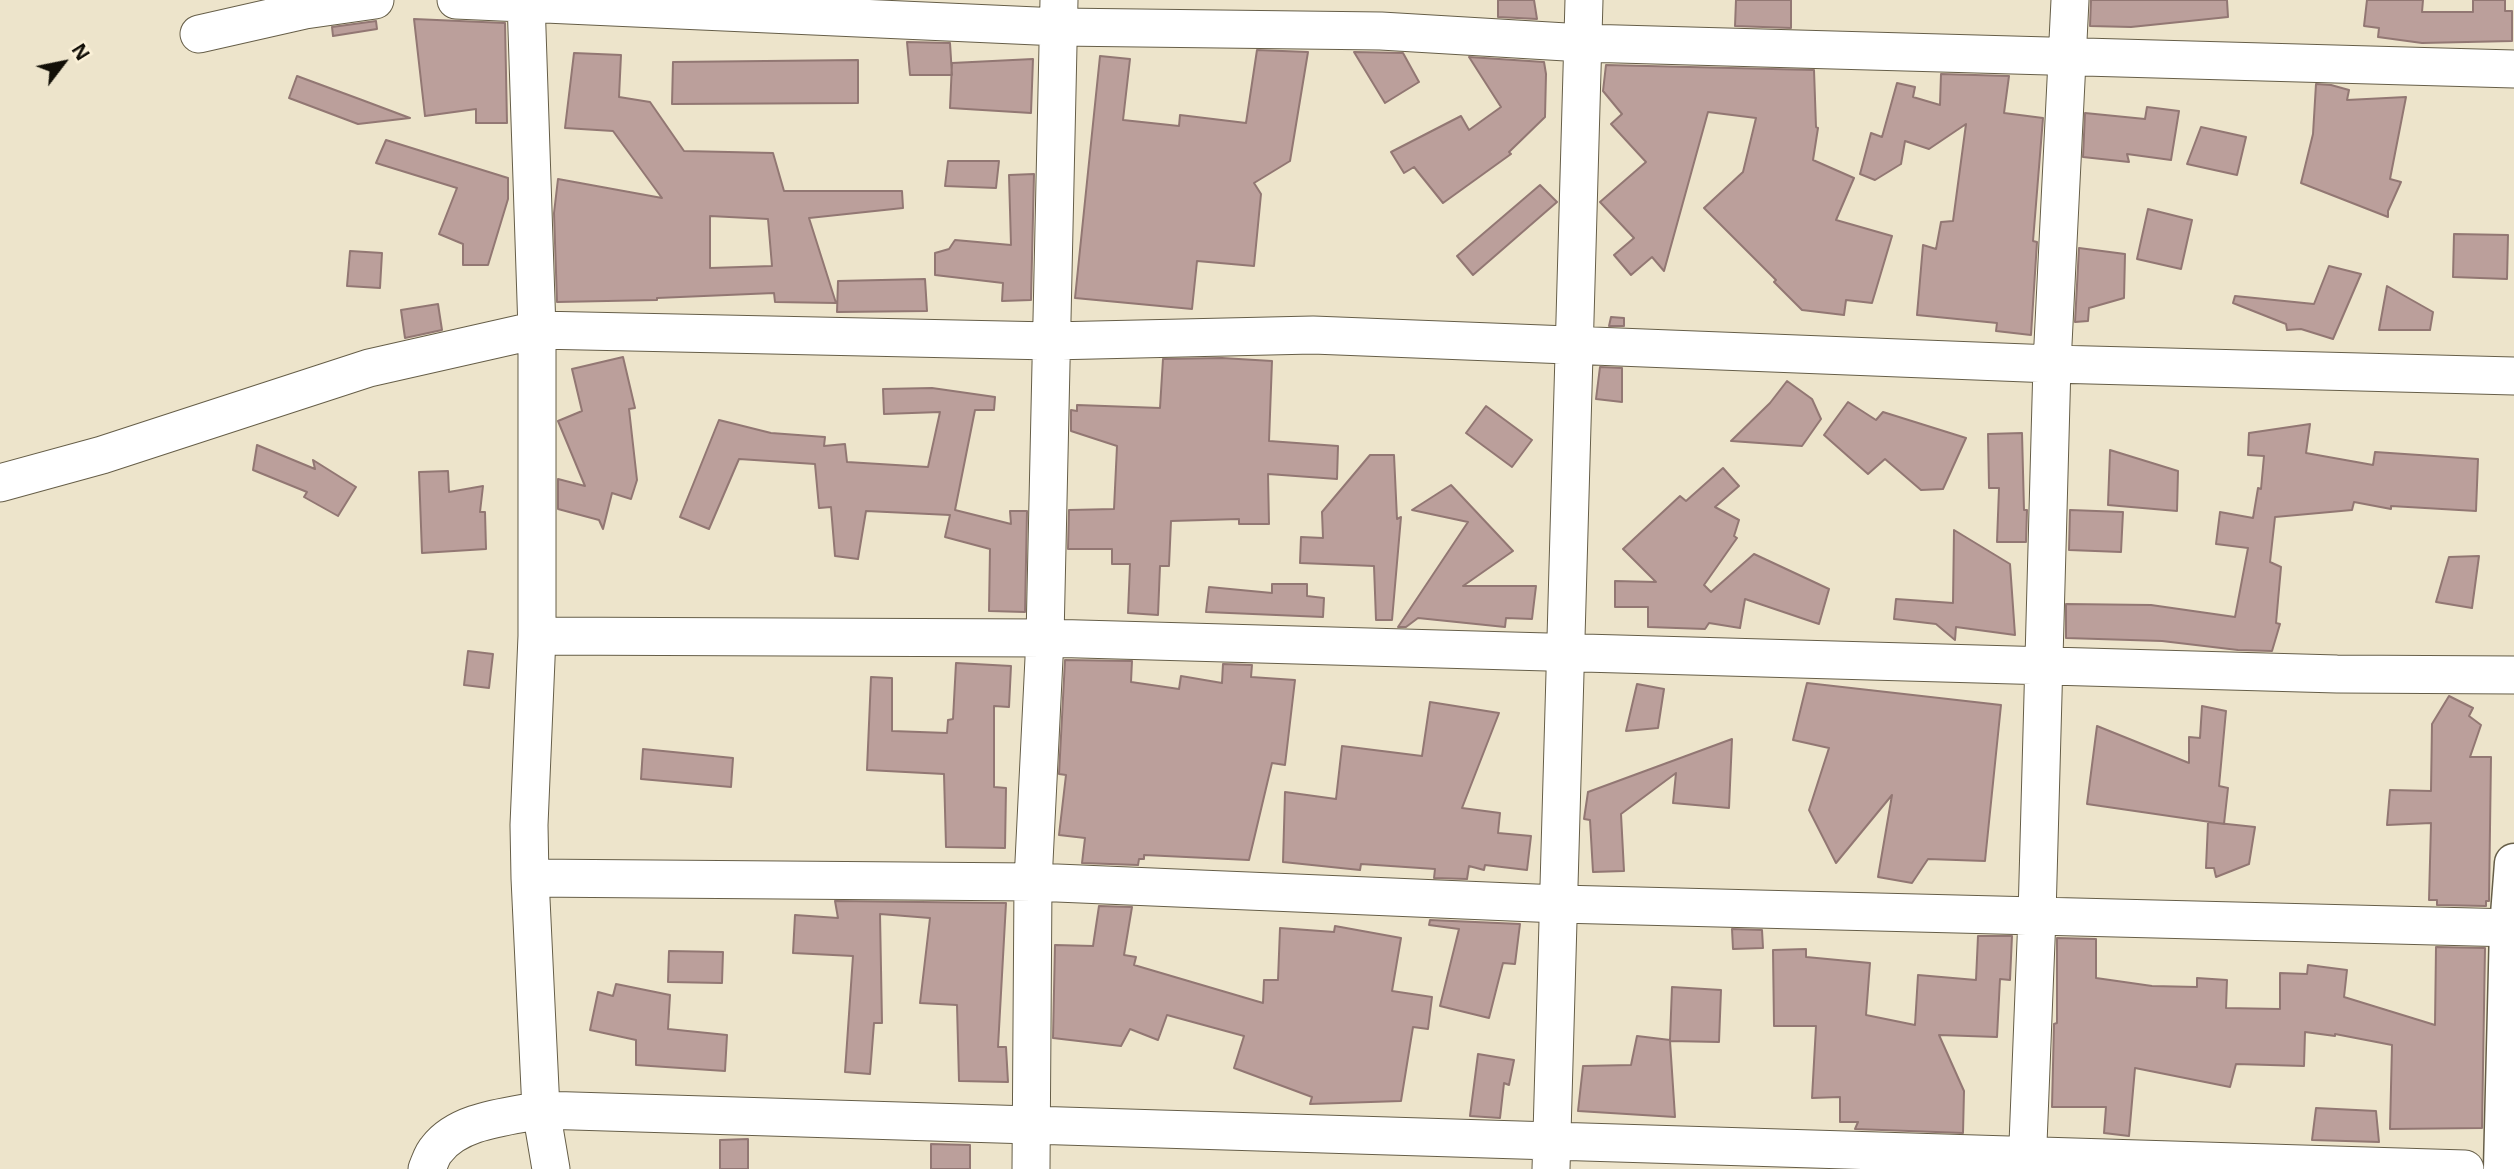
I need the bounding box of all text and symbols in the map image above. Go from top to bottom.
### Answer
north arrow [28,28,98,98]
text: N [66,38,96,65]

